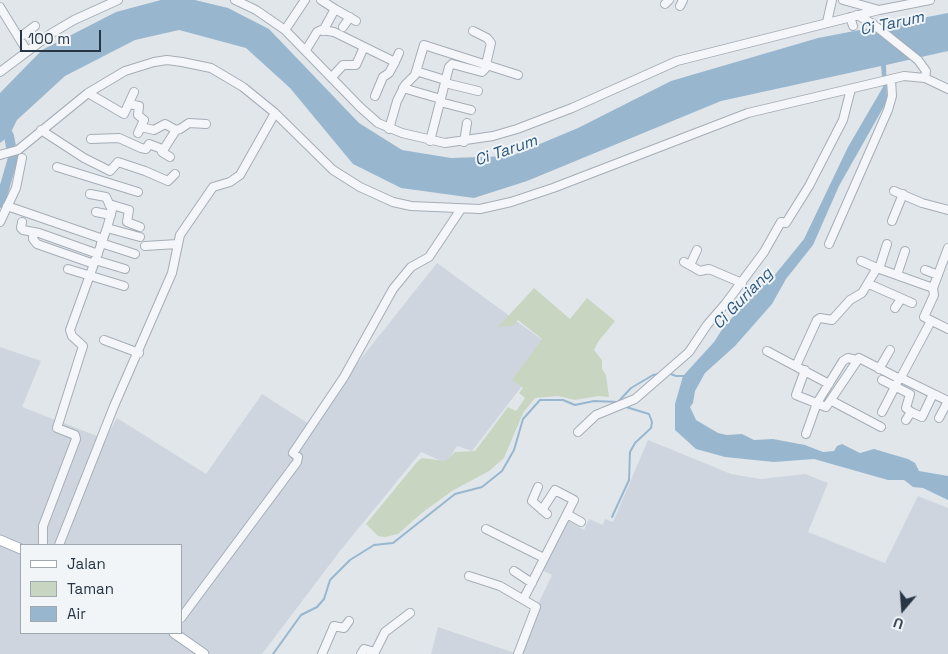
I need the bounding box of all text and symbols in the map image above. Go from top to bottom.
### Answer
water label: Ci Tarum [858,8,926,40]
scale bar [22,20,104,52]
text: 100 m [28,29,70,48]
water label: Ci Tarum [472,131,540,171]
water label: Ci Guriang [709,264,777,334]
legend [20,544,182,634]
text: Jalan [67,554,106,573]
text: Taman [67,579,114,598]
north arrow [878,584,928,634]
text: Air [67,604,86,623]
text: U [891,613,906,633]

